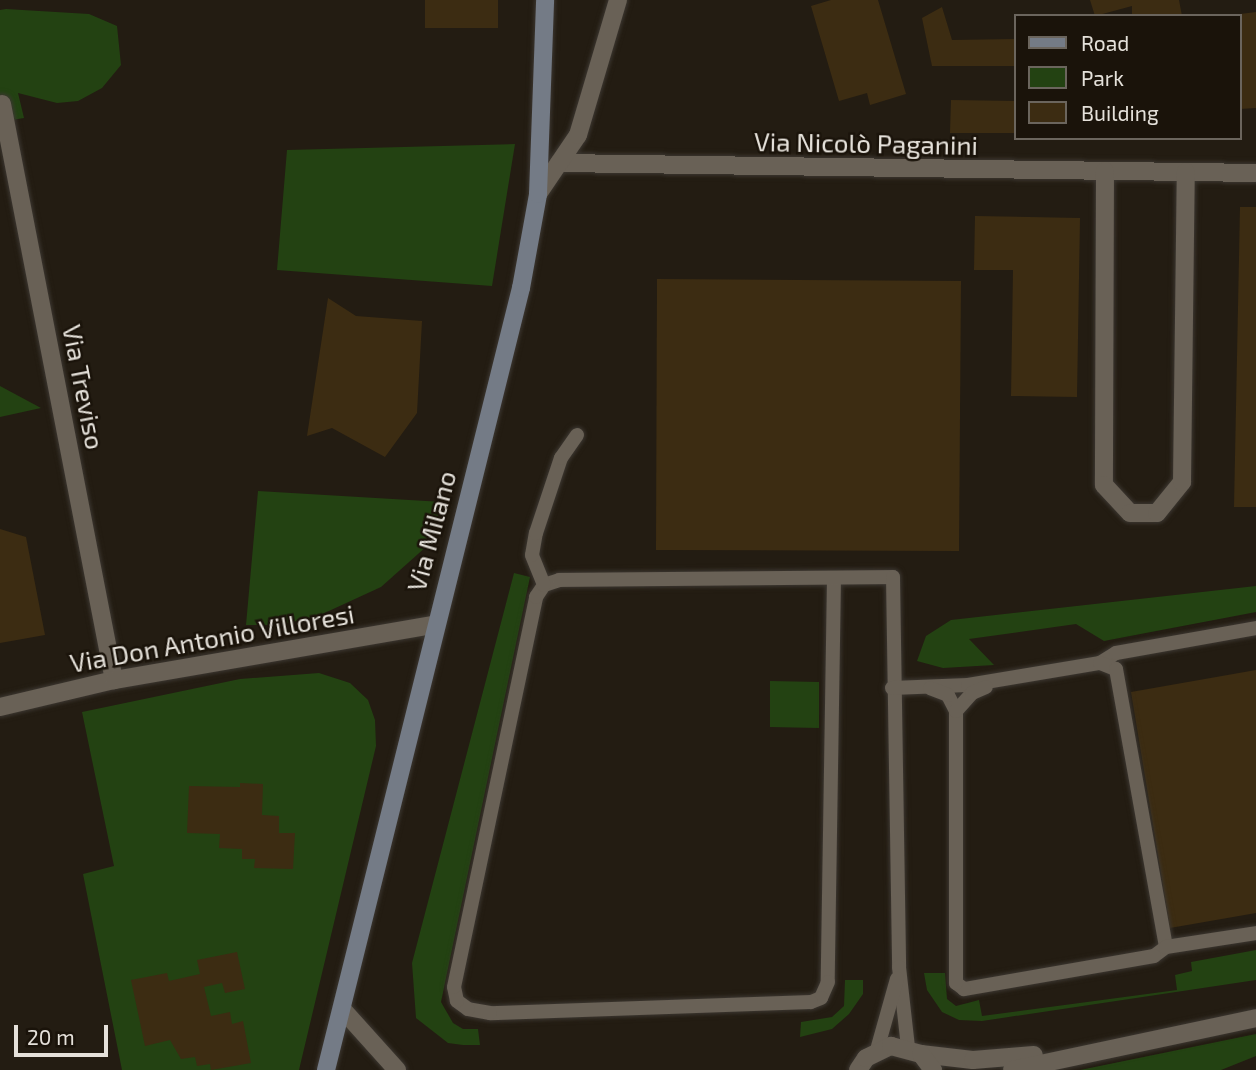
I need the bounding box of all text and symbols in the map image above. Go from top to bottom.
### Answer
legend [1014,14,1242,140]
text: Road [1081,30,1129,55]
text: Park [1081,65,1124,90]
text: Building [1081,100,1159,125]
street label: Via Nicolò Paganini [754,125,978,161]
street label: Via Treviso [57,322,111,452]
street label: Via Milano [400,467,462,595]
street label: Via Don Antonio Villoresi [67,597,357,679]
scale bar [18,1010,112,1054]
text: 20 m [27,1024,75,1049]

